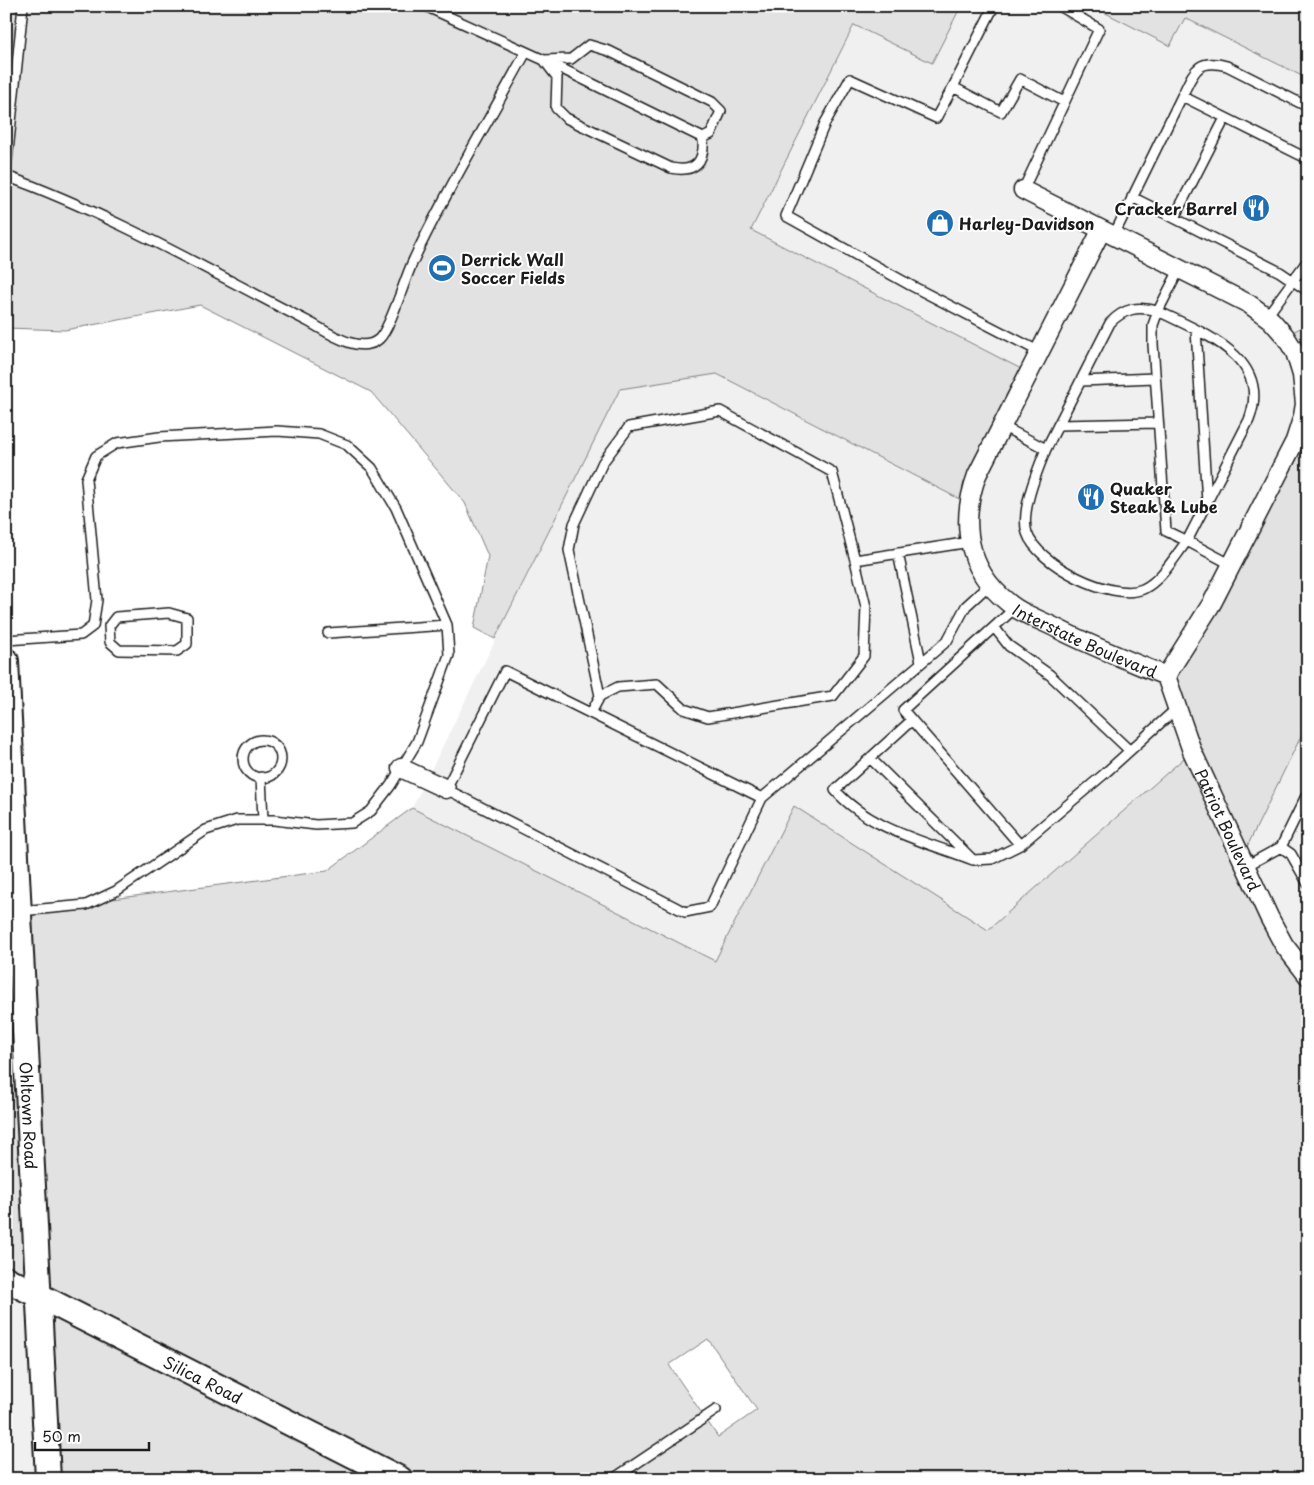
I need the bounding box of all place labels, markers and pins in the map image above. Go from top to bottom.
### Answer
restaurant icon: Cracker Barrel [1241,193,1271,223]
place label: Cracker Barrel [1115,196,1237,220]
shop icon: Harley-Davidson [925,208,955,238]
place label: Harley-Davidson [959,211,1095,235]
place label: Derrick Wall Soccer Fields [461,247,565,289]
sports icon: Derrick Wall Soccer Fields [427,253,457,283]
place label: Quaker Steak & Lube [1110,476,1218,518]
restaurant icon: Quaker Steak & Lube [1076,482,1106,512]

